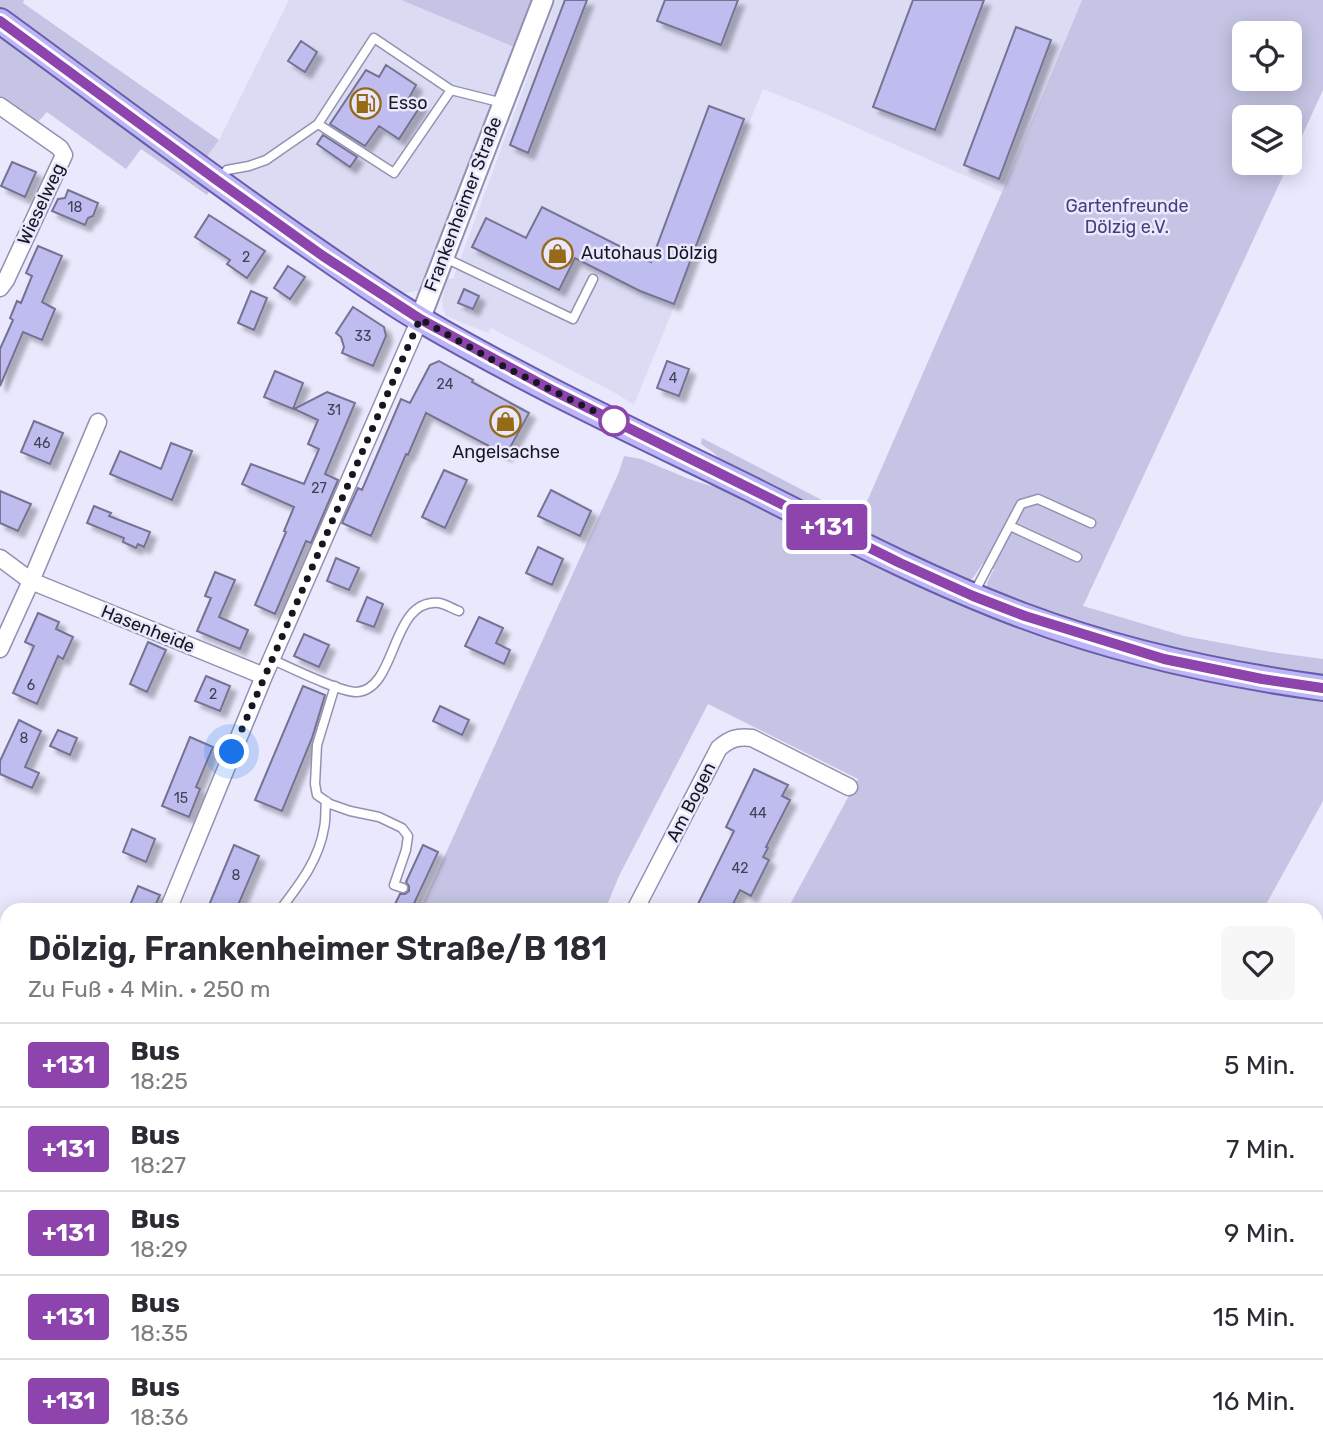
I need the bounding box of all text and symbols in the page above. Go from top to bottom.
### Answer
map controls [1232,21,1302,175]
button: locate [1232,21,1302,91]
fuel station icon: Esso [348,86,382,120]
place label: Esso [388,92,428,114]
button: layers [1232,105,1302,175]
street label: Frankenheimer Straße [419,113,507,295]
street label: Wieselweg [13,160,69,248]
park label: Gartenfreunde Dölzig e.V. [1065,195,1189,238]
house number: 18 [68,199,83,216]
shop icon: Autohaus Dölzig [541,236,575,270]
place label: Autohaus Dölzig [581,242,718,264]
house number: 2 [242,249,250,266]
house number: 33 [355,328,371,345]
house number: 4 [669,370,678,387]
house number: 24 [437,376,454,393]
house number: 31 [327,402,341,419]
shop icon: Angelsachse [489,405,523,439]
unlabelled marker [599,406,629,436]
house number: 46 [33,435,51,452]
place label: Angelsachse [452,441,560,463]
house number: 27 [311,480,327,497]
line badge: +131 [778,504,876,550]
text: +131 [800,513,854,541]
street label: Hasenheide [98,600,198,658]
house number: 6 [27,677,35,694]
house number: 2 [209,686,217,703]
house number: 8 [20,730,29,747]
your location [214,734,249,769]
street label: Am Bogen [662,758,720,846]
house number: 15 [174,790,188,807]
house number: 44 [749,805,767,822]
house number: 42 [732,860,748,877]
house number: 8 [232,867,241,884]
button: heart [1221,926,1295,1000]
text: Dölzig, Frankenheimer Straße/B 181 [28,929,607,968]
text: Zu Fuß · 4 Min. · 250 m [28,975,271,1003]
text: Bus [130,1036,180,1067]
text: 5 Min. [1224,1050,1295,1081]
text: +131 [42,1051,95,1079]
text: 18:25 [130,1067,188,1095]
text: Bus [130,1120,180,1151]
text: 7 Min. [1226,1134,1295,1165]
text: +131 [42,1135,95,1163]
text: 18:27 [130,1151,186,1179]
text: Bus [130,1204,180,1235]
text: 9 Min. [1224,1218,1295,1249]
text: +131 [42,1219,95,1247]
text: 18:29 [130,1235,188,1263]
text: Bus [130,1288,180,1319]
text: 15 Min. [1213,1302,1295,1333]
text: +131 [42,1303,95,1331]
text: 18:35 [130,1319,188,1347]
text: Bus [130,1372,180,1403]
text: 16 Min. [1213,1386,1295,1417]
text: +131 [42,1387,95,1415]
text: 18:36 [130,1403,188,1431]

